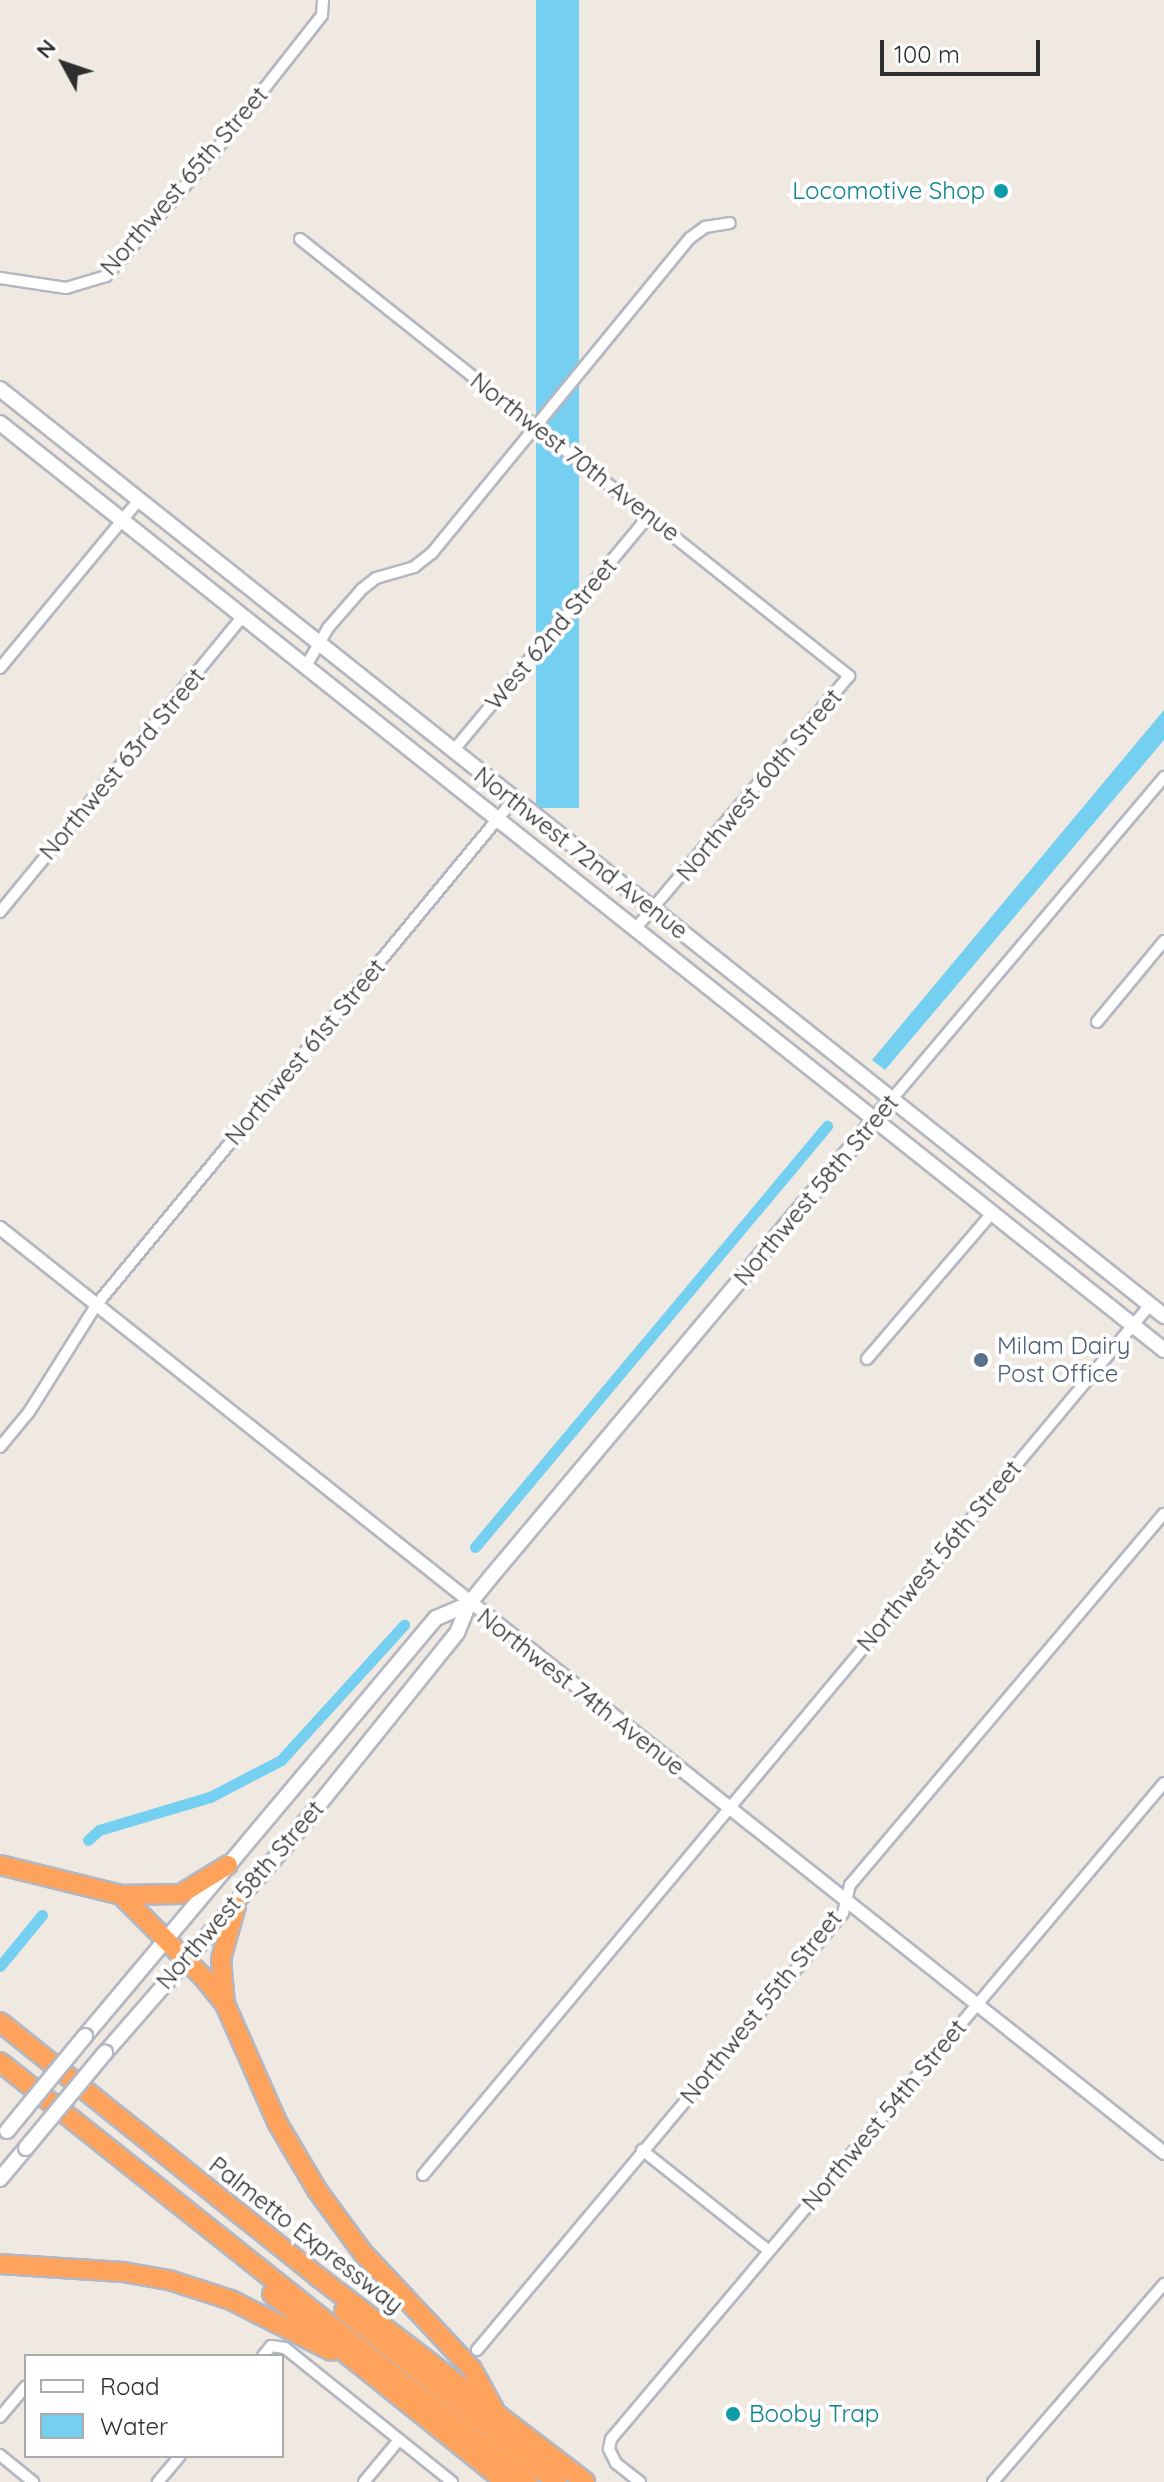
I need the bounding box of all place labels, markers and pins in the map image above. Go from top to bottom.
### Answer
place label: Locomotive Shop [792,177,985,205]
marker: Locomotive Shop [992,182,1010,200]
place label: Milam Dairy Post Office [997,1332,1130,1388]
marker: Milam Dairy Post Office [972,1351,990,1369]
place label: Booby Trap [749,2400,879,2428]
marker: Booby Trap [724,2405,742,2423]

